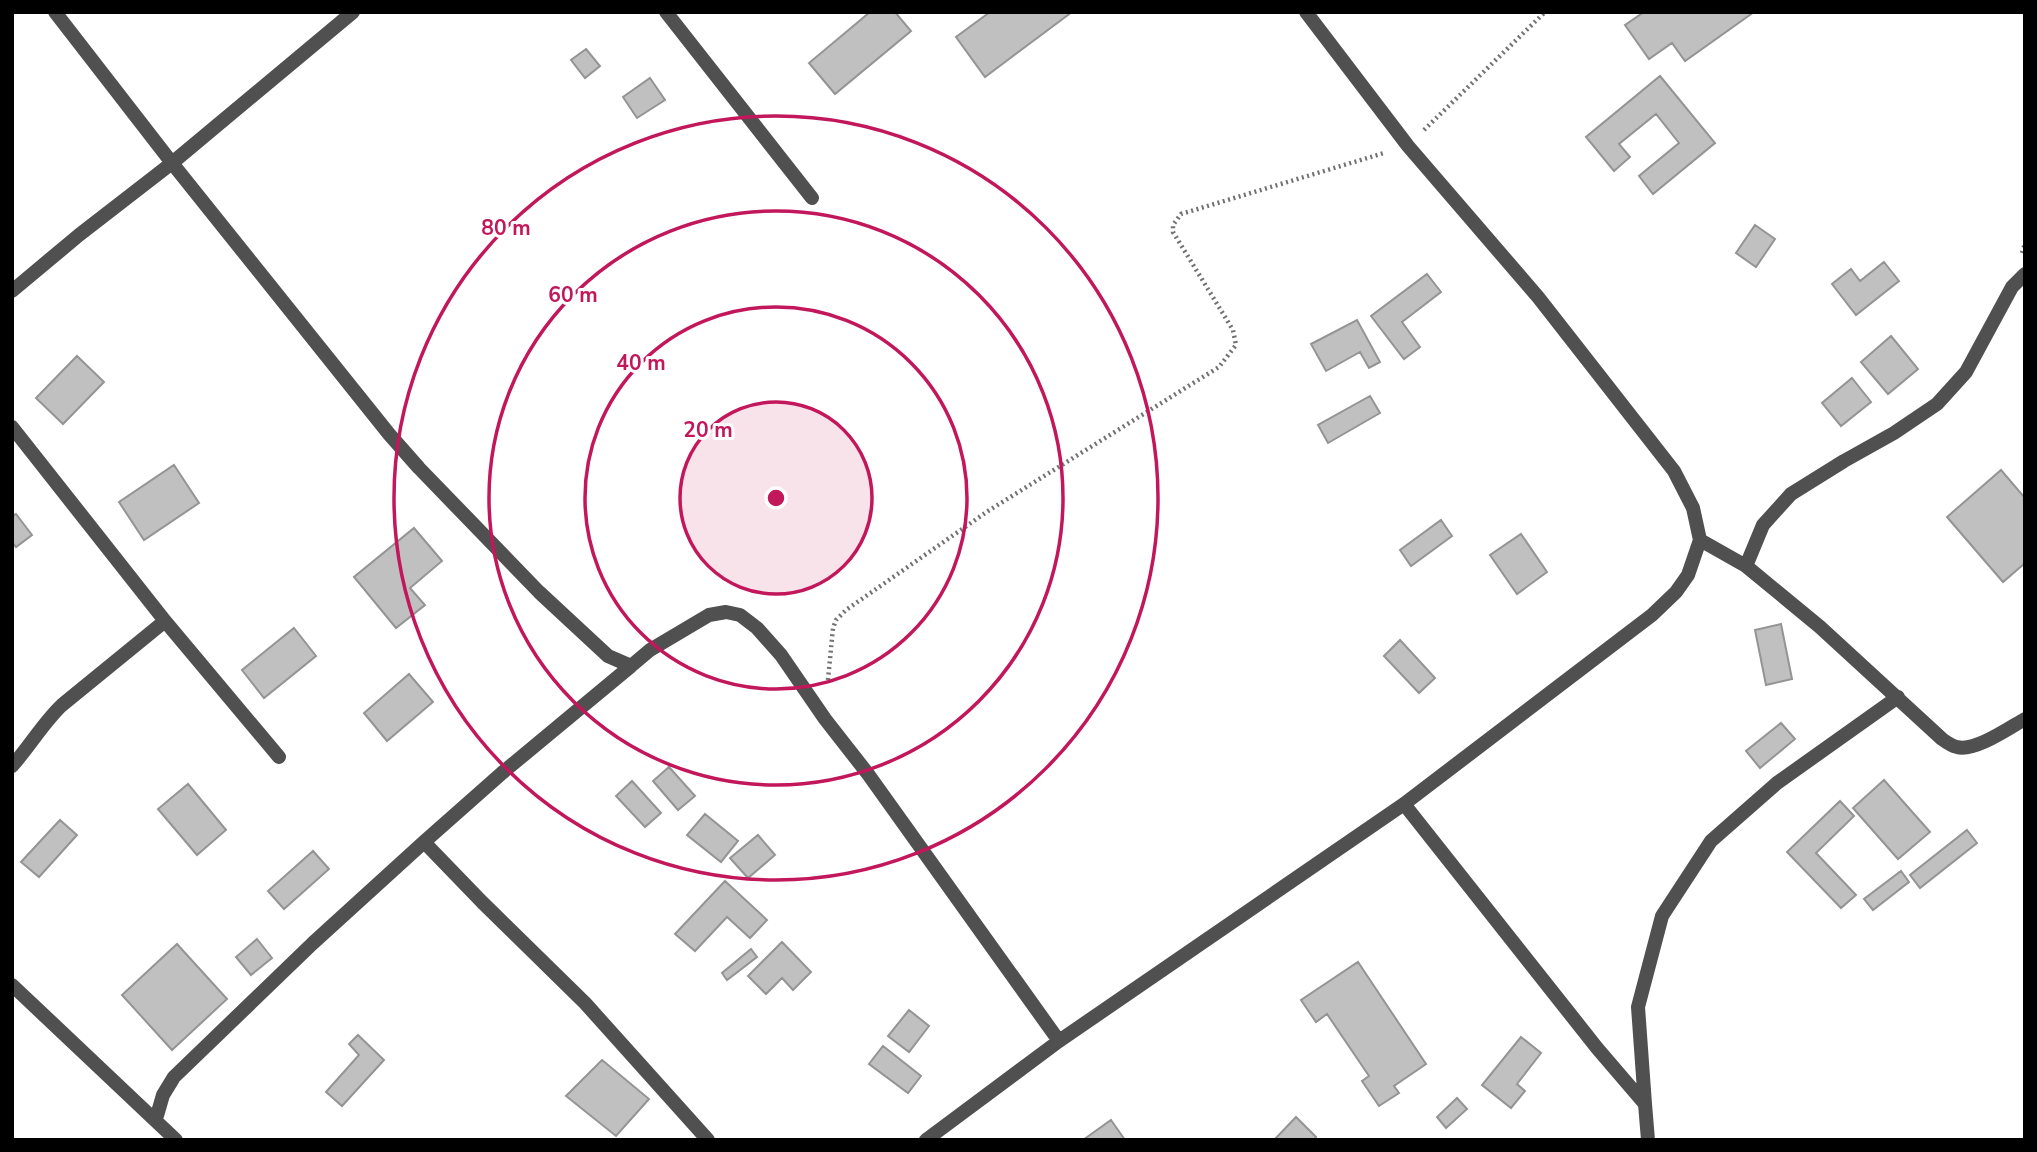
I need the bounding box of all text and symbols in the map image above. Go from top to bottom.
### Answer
text: 80 m [481,214,531,242]
text: 60 m [548,281,598,309]
text: 40 m [616,349,666,377]
text: 20 m [683,416,733,444]
centre of rings [764,486,788,510]

